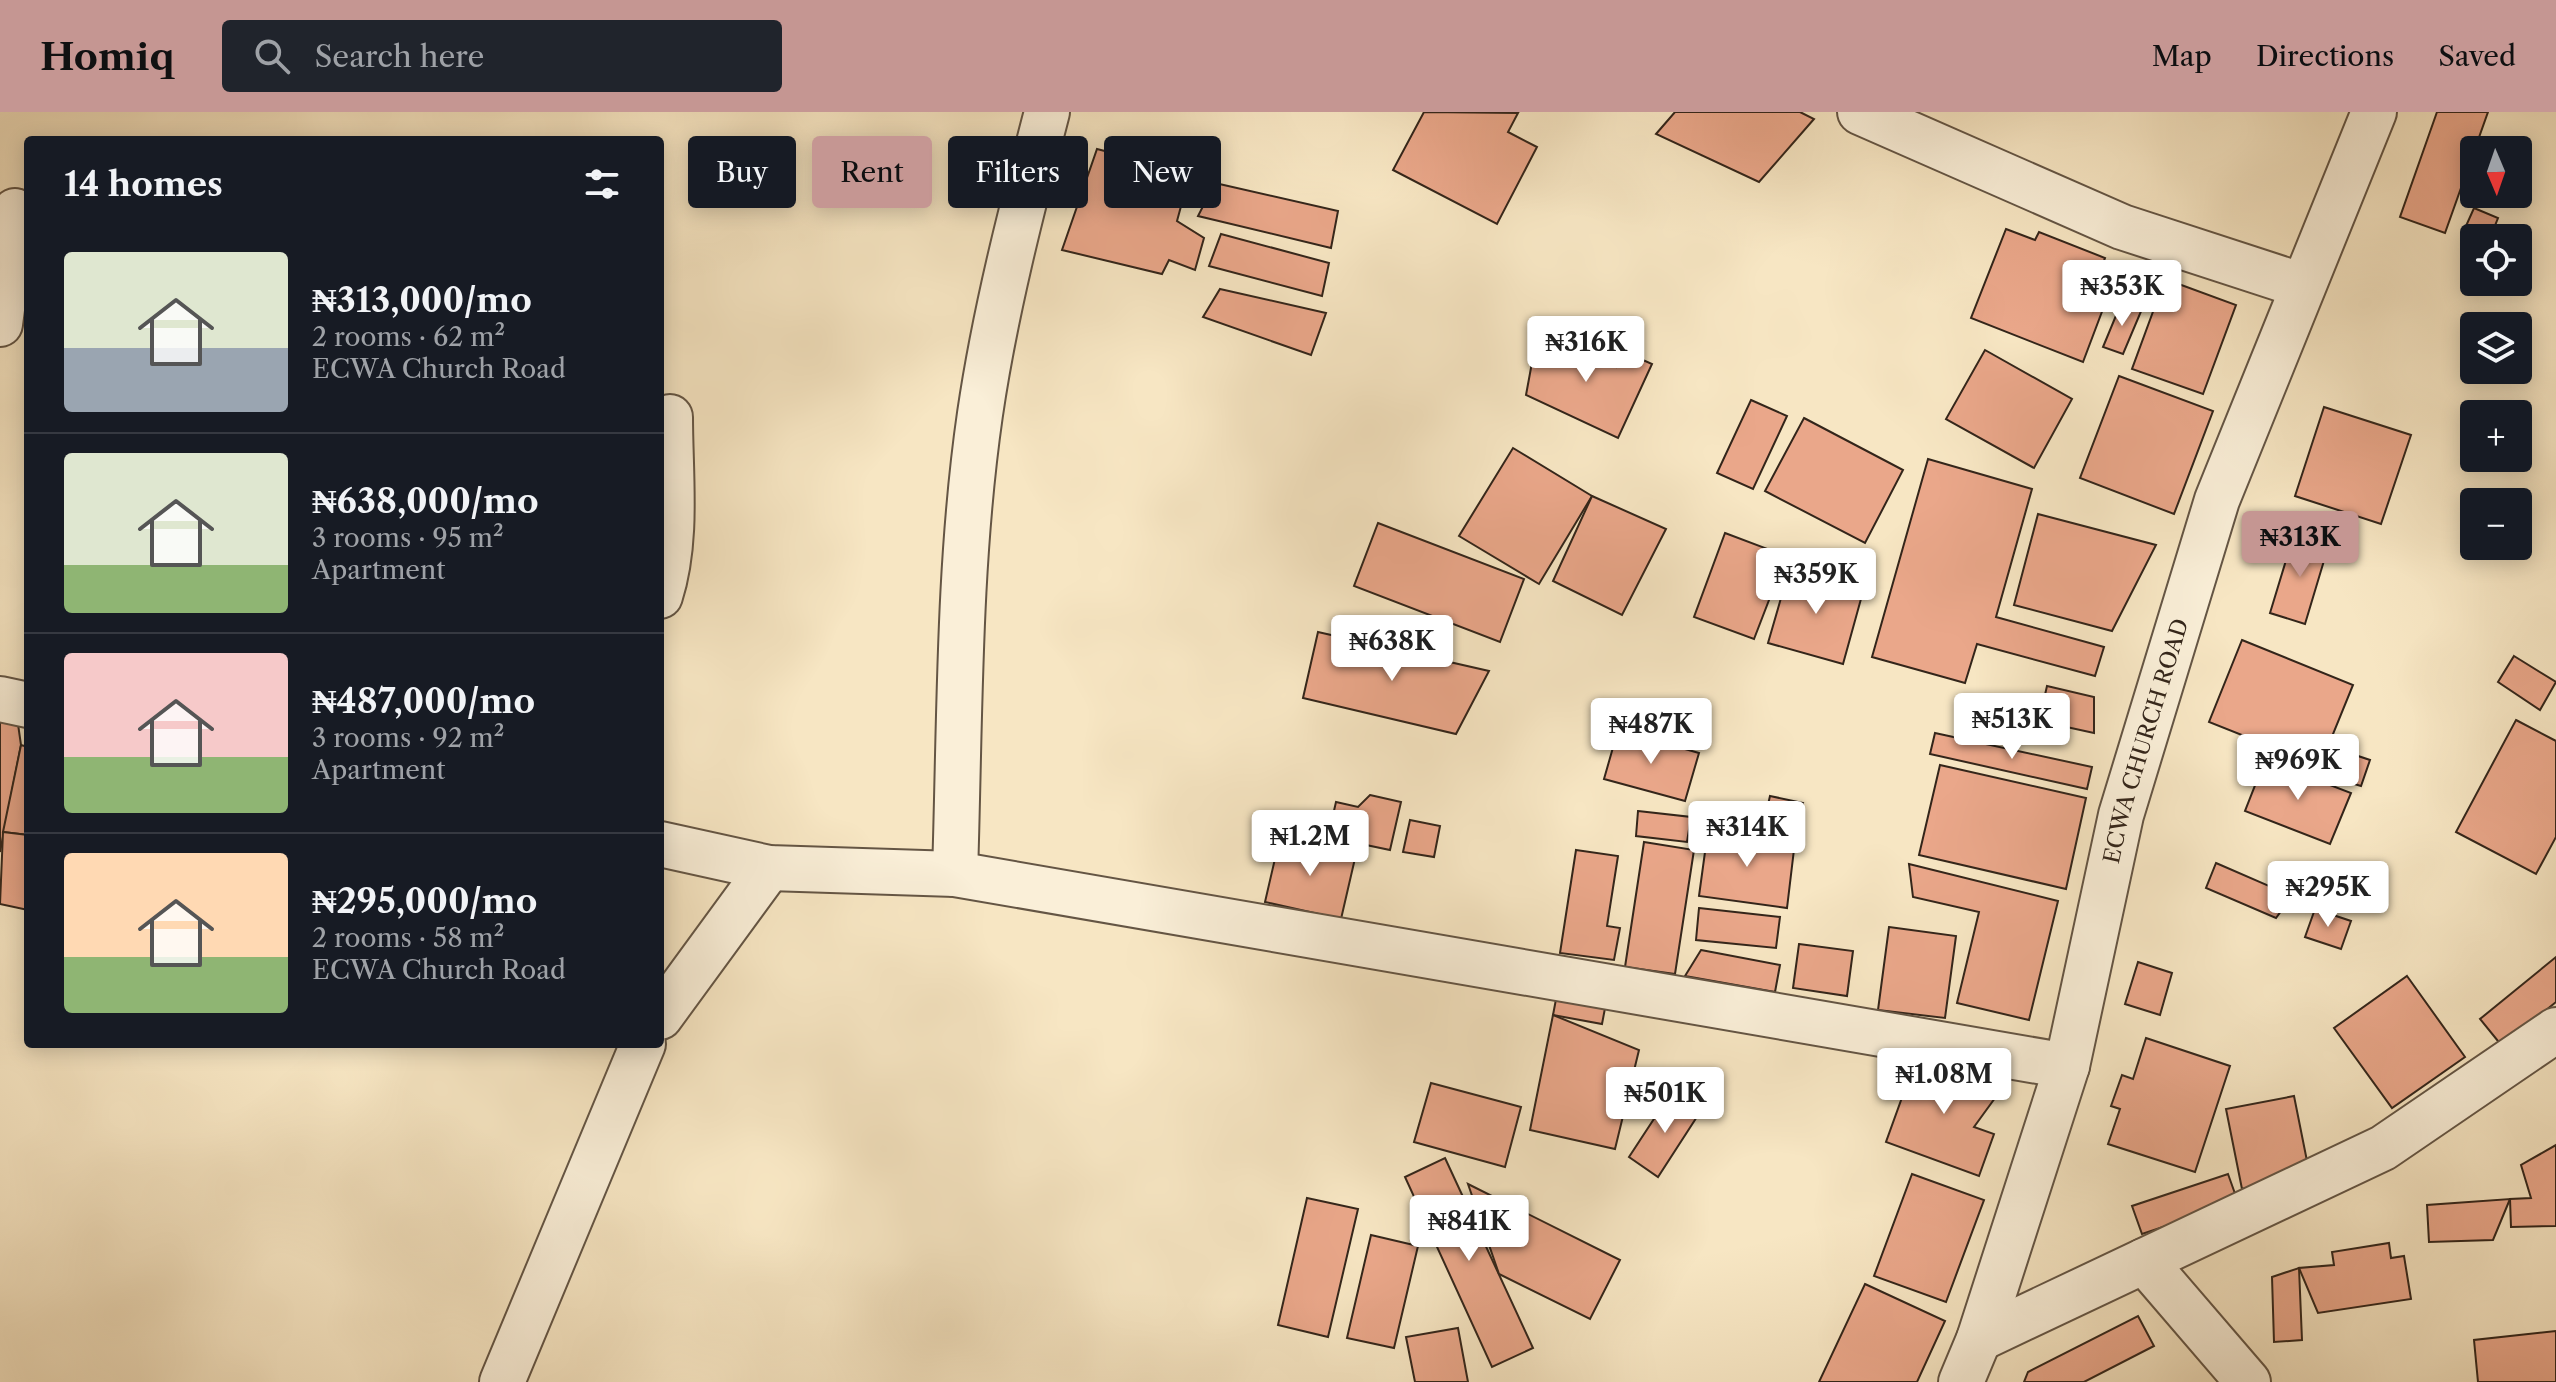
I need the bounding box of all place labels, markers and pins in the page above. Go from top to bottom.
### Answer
pin: ₦353K [2066,260,2178,328]
pin: ₦316K [1530,316,1642,384]
pin: ₦313K [2244,511,2356,579]
pin: ₦359K [1760,548,1872,616]
pin: ₦638K [1336,615,1448,683]
pin: ₦513K [1956,693,2068,761]
pin: ₦487K [1595,698,1707,766]
pin: ₦969K [2242,734,2354,802]
pin: ₦314K [1691,801,1803,869]
pin: ₦1.2M [1254,810,1366,878]
pin: ₦295K [2272,861,2384,929]
pin: ₦1.08M [1879,1048,2009,1116]
pin: ₦501K [1609,1067,1721,1135]
pin: ₦841K [1413,1195,1525,1263]

